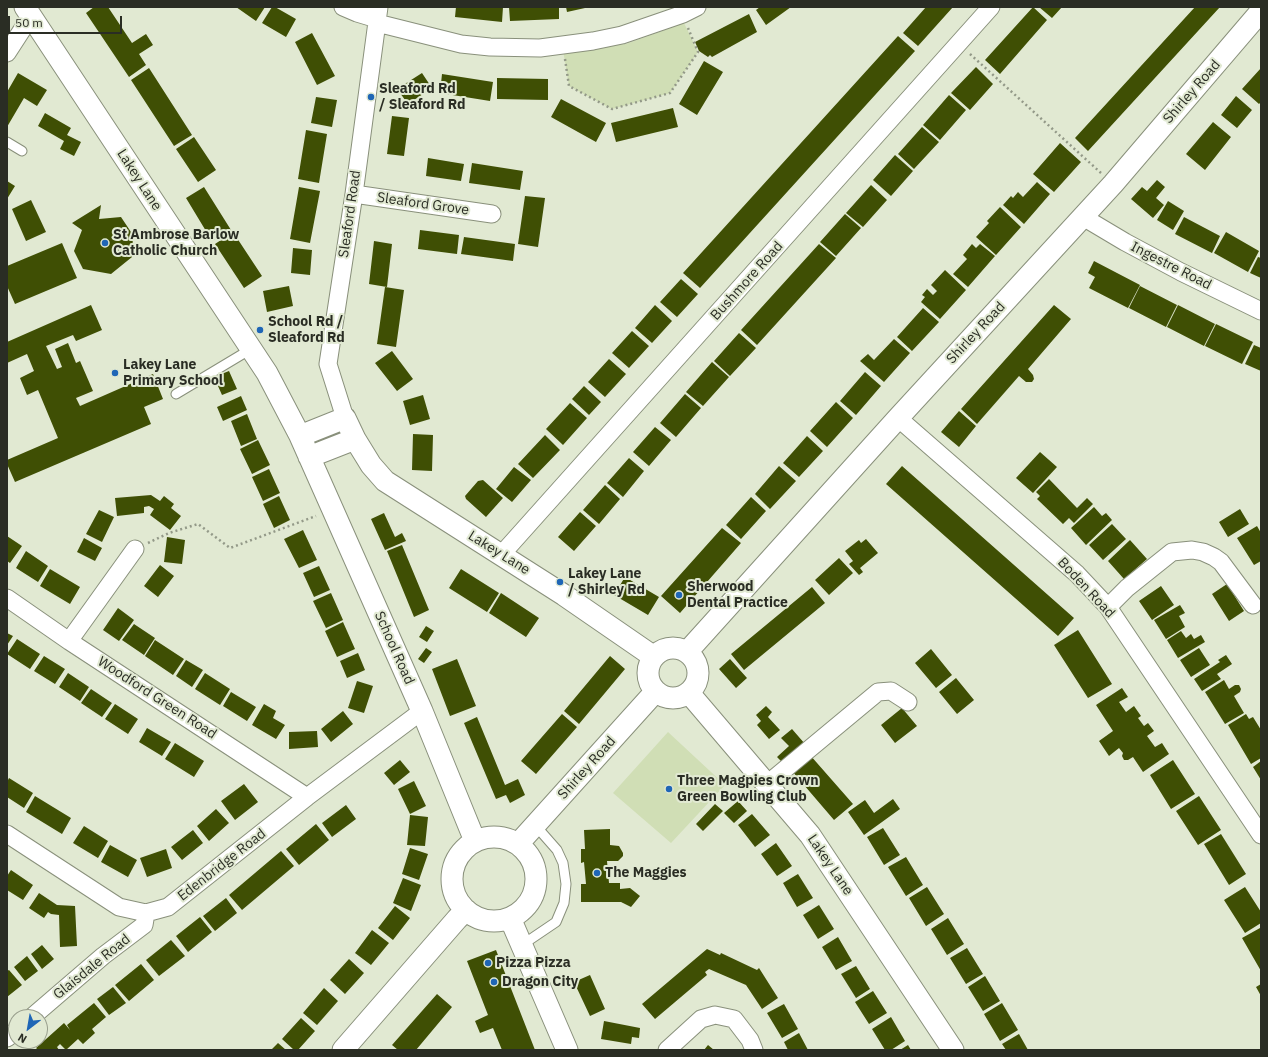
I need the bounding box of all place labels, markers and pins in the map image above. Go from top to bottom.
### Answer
place label: Sleaford Rd / Sleaford Rd [379,81,466,114]
marker: Sleaford Rd / Sleaford Rd [366,92,376,102]
place label: St Ambrose Barlow Catholic Church [113,227,239,260]
marker: St Ambrose Barlow Catholic Church [100,238,110,248]
place label: School Rd / Sleaford Rd [268,314,345,346]
marker: School Rd / Sleaford Rd [255,325,265,335]
place label: Lakey Lane Primary School [123,357,223,390]
marker: Lakey Lane Primary School [110,368,120,378]
place label: Lakey Lane / Shirley Rd [568,566,645,598]
marker: Lakey Lane / Shirley Rd [555,577,565,587]
place label: Sherwood Dental Practice [687,579,788,612]
marker: Sherwood Dental Practice [674,590,684,600]
place label: Three Magpies Crown Green Bowling Club [677,773,819,806]
marker: Three Magpies Crown Green Bowling Club [664,784,674,794]
place label: The Maggies [605,865,687,881]
marker: The Maggies [592,868,602,878]
place label: Pizza Pizza [496,955,571,971]
marker: Pizza Pizza [483,958,493,968]
place label: Dragon City [502,974,578,990]
marker: Dragon City [489,977,499,987]

